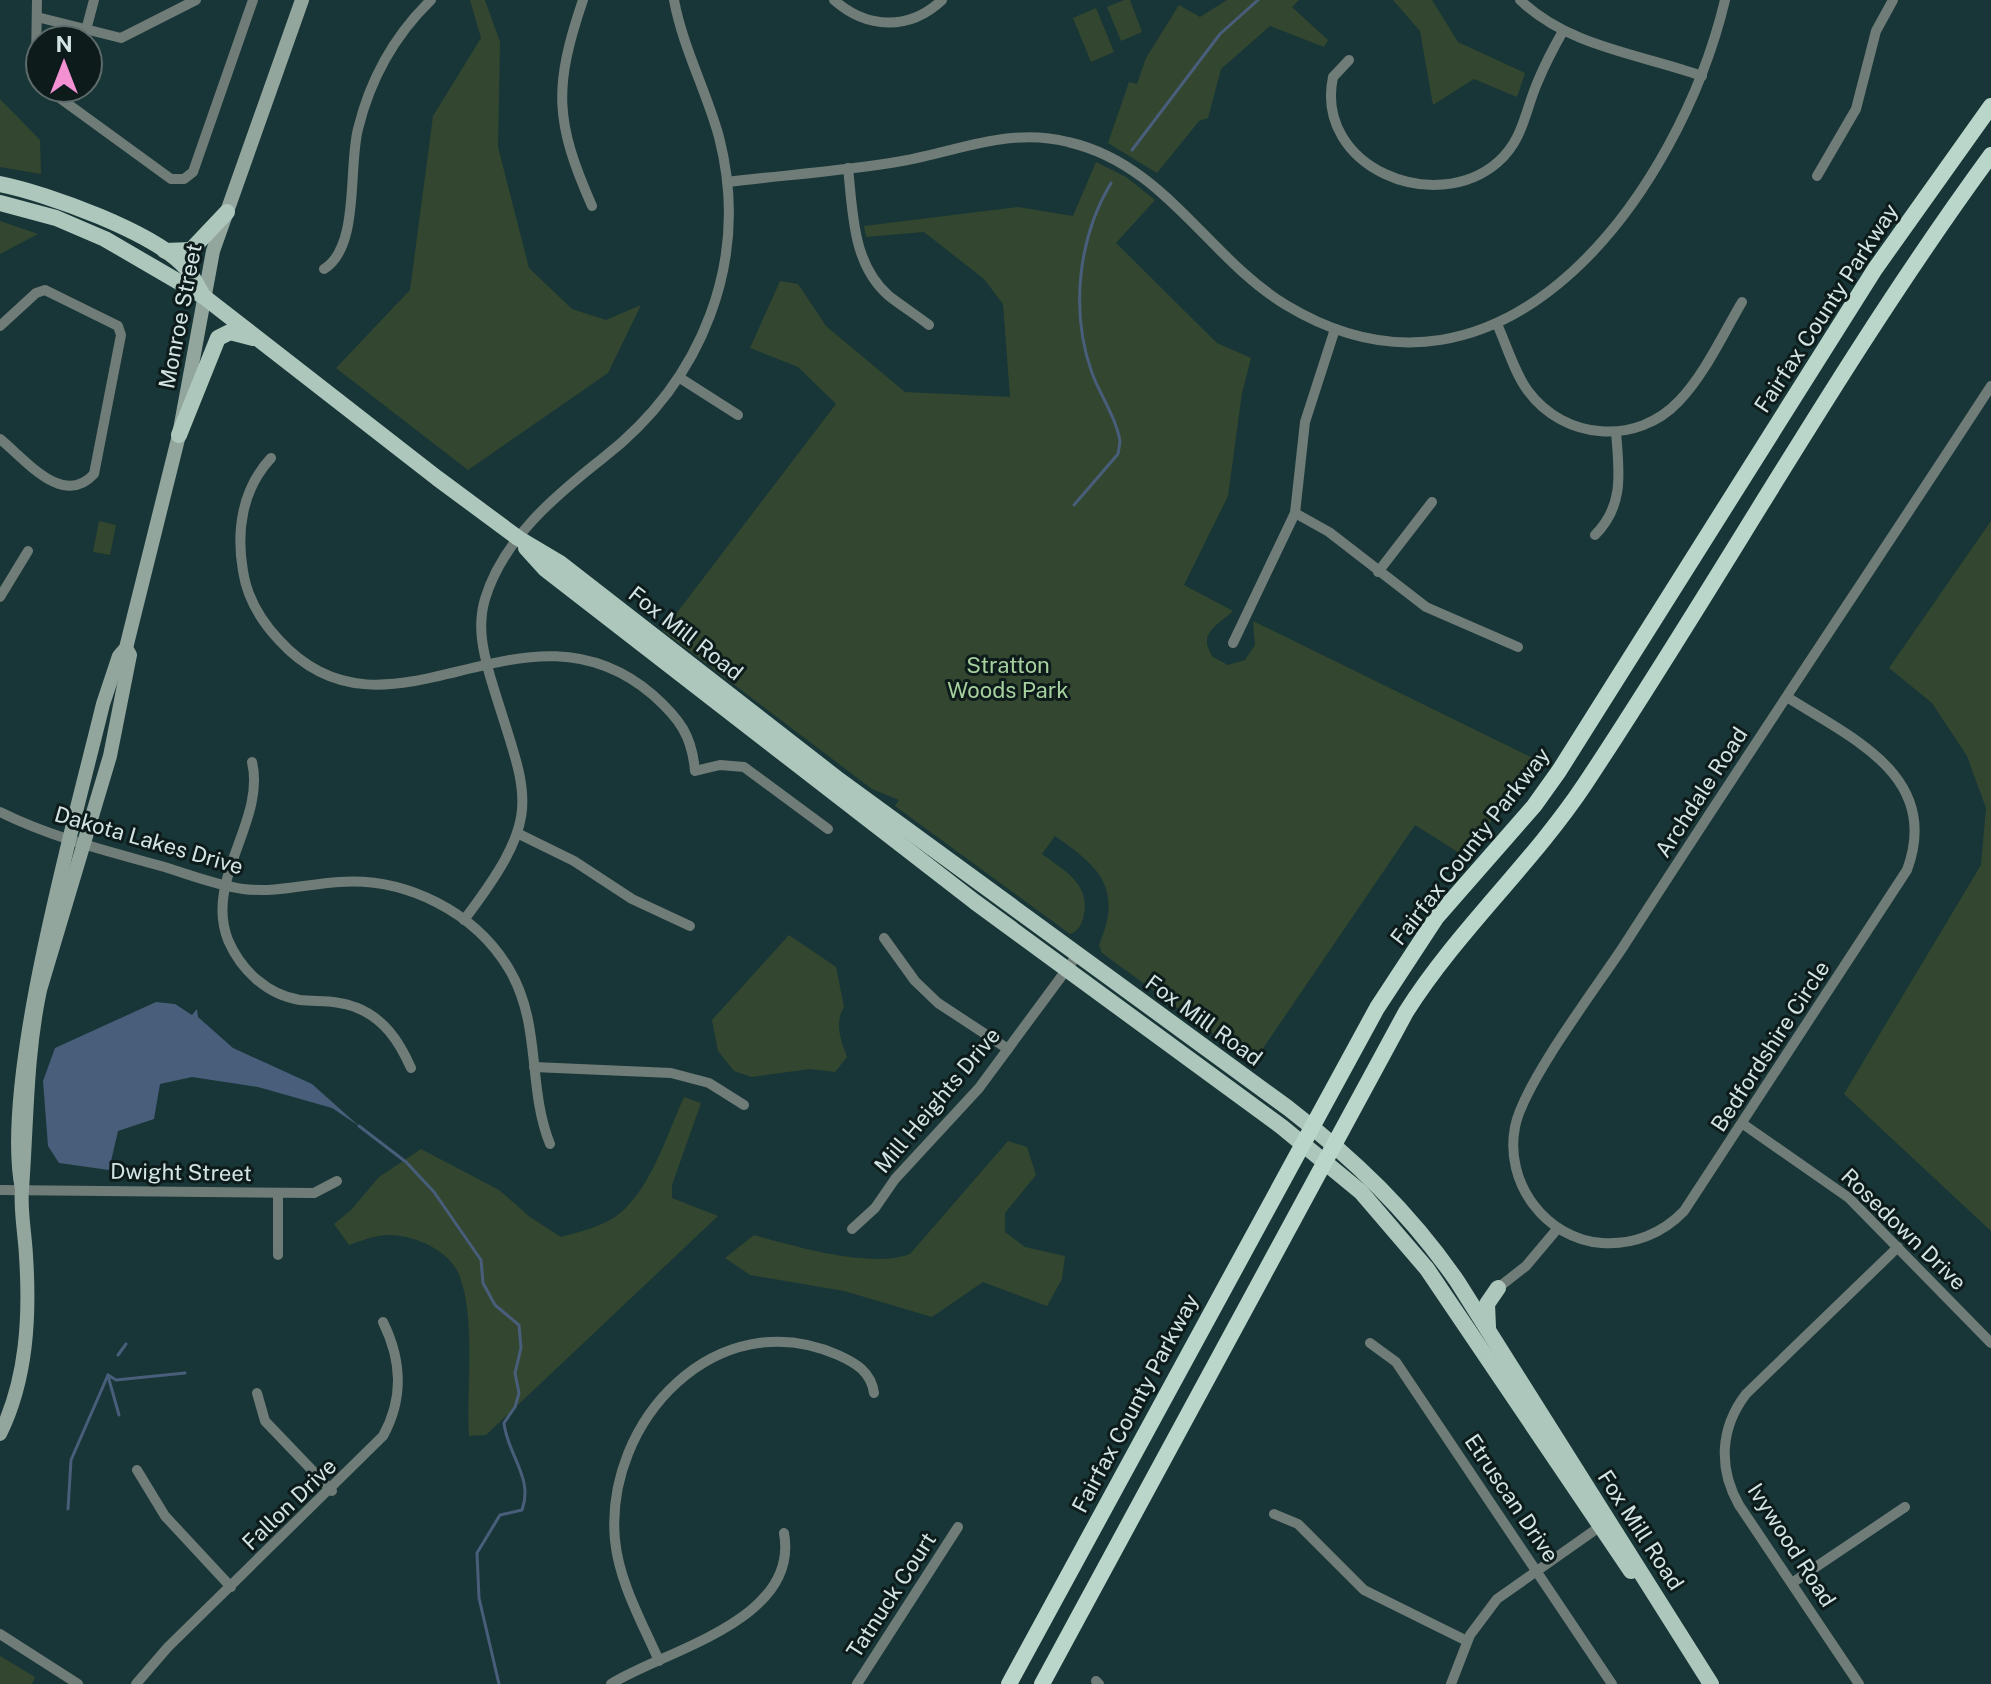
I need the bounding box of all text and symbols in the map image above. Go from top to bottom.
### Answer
north arrow [24,24,104,104]
text: N [55,31,73,57]
street label: Fairfax County Parkway [1749,199,1903,417]
street label: Monroe Street [153,241,207,391]
street label: Fox Mill Road [624,580,748,686]
park label: Stratton Woods Park [947,652,1069,703]
street label: Archdale Road [1649,722,1753,862]
street label: Fairfax County Parkway [1385,742,1555,950]
street label: Dakota Lakes Drive [52,801,246,879]
street label: Bedfordshire Circle [1705,956,1835,1136]
street label: Fox Mill Road [1141,969,1267,1071]
street label: Mill Heights Drive [869,1022,1005,1178]
street label: Dwight Street [110,1158,252,1186]
street label: Rosedown Drive [1836,1163,1972,1295]
street label: Fairfax County Parkway [1066,1289,1204,1517]
street label: Etruscan Drive [1460,1429,1564,1567]
street label: Fallon Drive [237,1453,341,1555]
street label: Fox Mill Road [1593,1465,1689,1595]
street label: Ivywood Road [1742,1478,1842,1612]
street label: Tatnuck Court [841,1527,941,1663]

